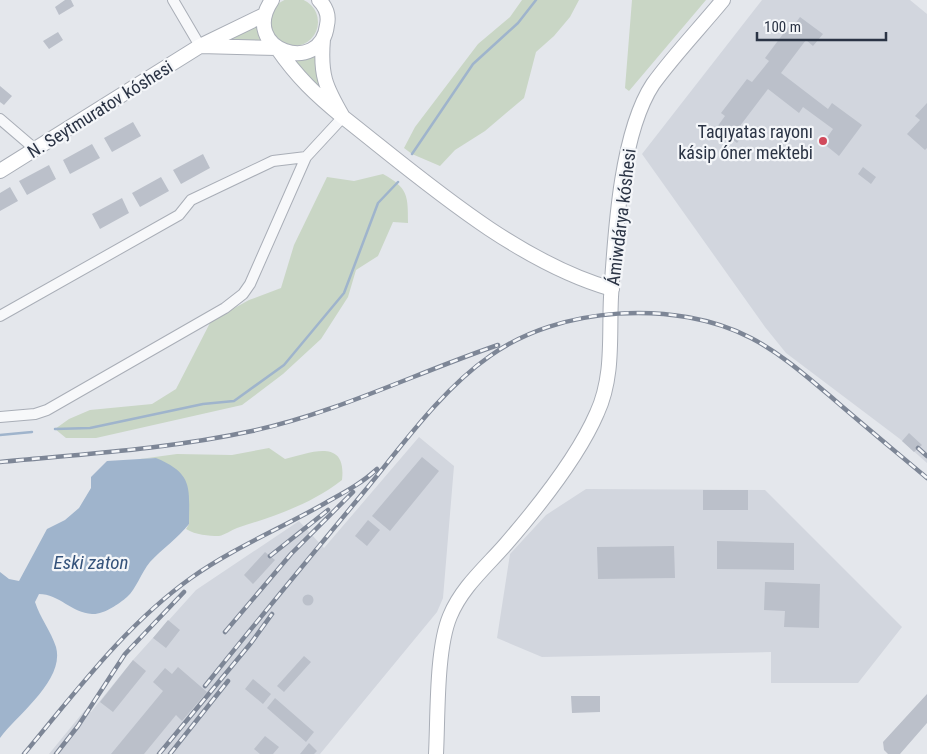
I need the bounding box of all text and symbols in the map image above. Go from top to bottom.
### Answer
scale bar [757,10,886,42]
text: 100 m [764,18,801,36]
street label: N. Seytmuratov kóshesi [24,56,176,162]
place label: Taqıyatas rayonı kásip óner mektebi [678,121,813,163]
marker: Taqıyatas rayonı kásip óner mektebi [817,135,829,147]
street label: Ámiwdárya kóshesi [602,147,640,287]
water label: Eski zaton [54,551,128,574]

